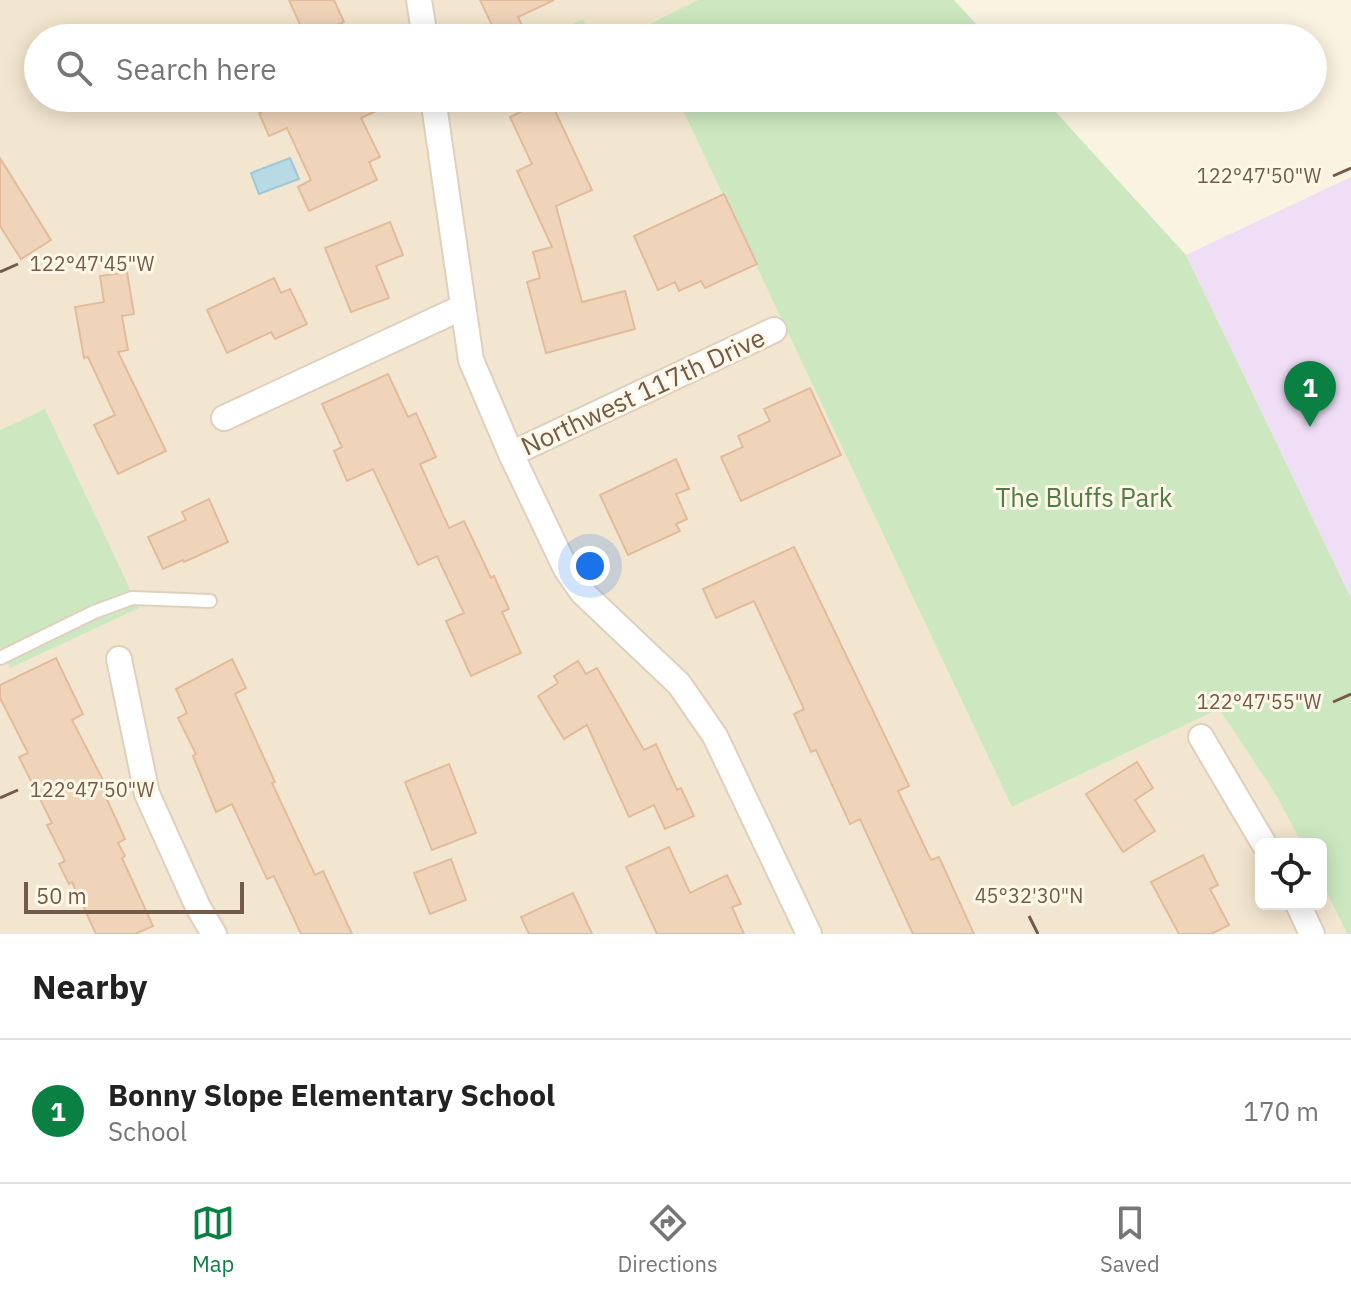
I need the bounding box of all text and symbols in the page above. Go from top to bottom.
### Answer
search box [24,24,1327,112]
icon: search [52,46,96,90]
text: Search here [116,49,277,88]
text: 122°47'50"W [1197,162,1322,189]
text: 122°47'45"W [30,250,155,277]
street label: Northwest 117th Drive [515,320,770,463]
pin: 1 [1284,361,1336,427]
park label: The Bluffs Park [995,480,1173,514]
your location [570,546,610,586]
text: 122°47'55"W [1197,688,1322,715]
text: 122°47'50"W [30,776,155,803]
map controls [1255,838,1327,910]
button: locate [1255,838,1327,910]
scale bar [24,878,244,914]
text: 50 m [36,881,87,910]
text: 45°32'30"N [975,882,1083,909]
text: Nearby [32,964,147,1008]
text: Bonny Slope Elementary School [108,1075,555,1114]
text: 1 [50,1094,66,1128]
text: 170 m [1243,1094,1319,1128]
text: School [108,1114,187,1148]
tab: Map [191,1201,235,1278]
tab: Directions [618,1201,718,1278]
tab: Saved [1100,1201,1160,1278]

